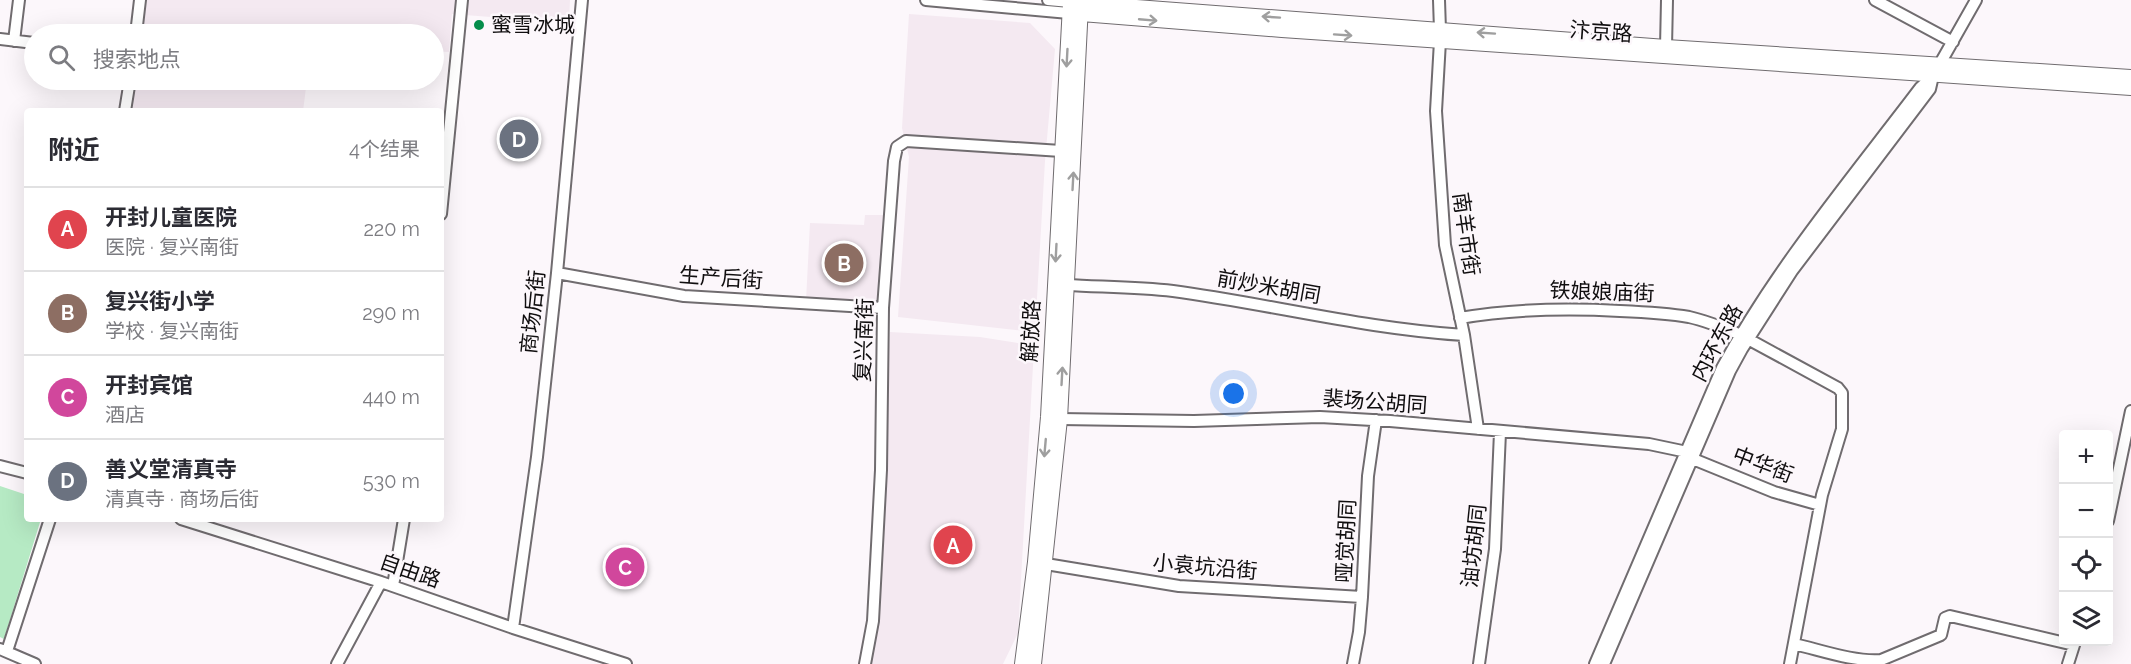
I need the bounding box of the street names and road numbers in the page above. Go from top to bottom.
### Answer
street label: 汴京路 [1569,17,1633,46]
street label: 南羊市街 [1448,191,1485,277]
street label: 生产后街 [678,262,764,293]
street label: 前炒米胡同 [1215,265,1323,308]
street label: 商场后街 [516,269,549,355]
street label: 铁娘娘庙街 [1549,277,1655,306]
street label: 复兴南街 [850,298,877,382]
street label: 解放路 [1016,299,1045,363]
street label: 内环东路 [1686,300,1747,386]
street label: 裴场公胡同 [1322,385,1428,418]
street label: 中华街 [1729,442,1797,487]
street label: 哑觉胡同 [1331,498,1360,584]
street label: 油坊胡同 [1457,503,1490,589]
street label: 自由路 [376,548,444,593]
street label: 小袁坑沿街 [1152,549,1258,584]

